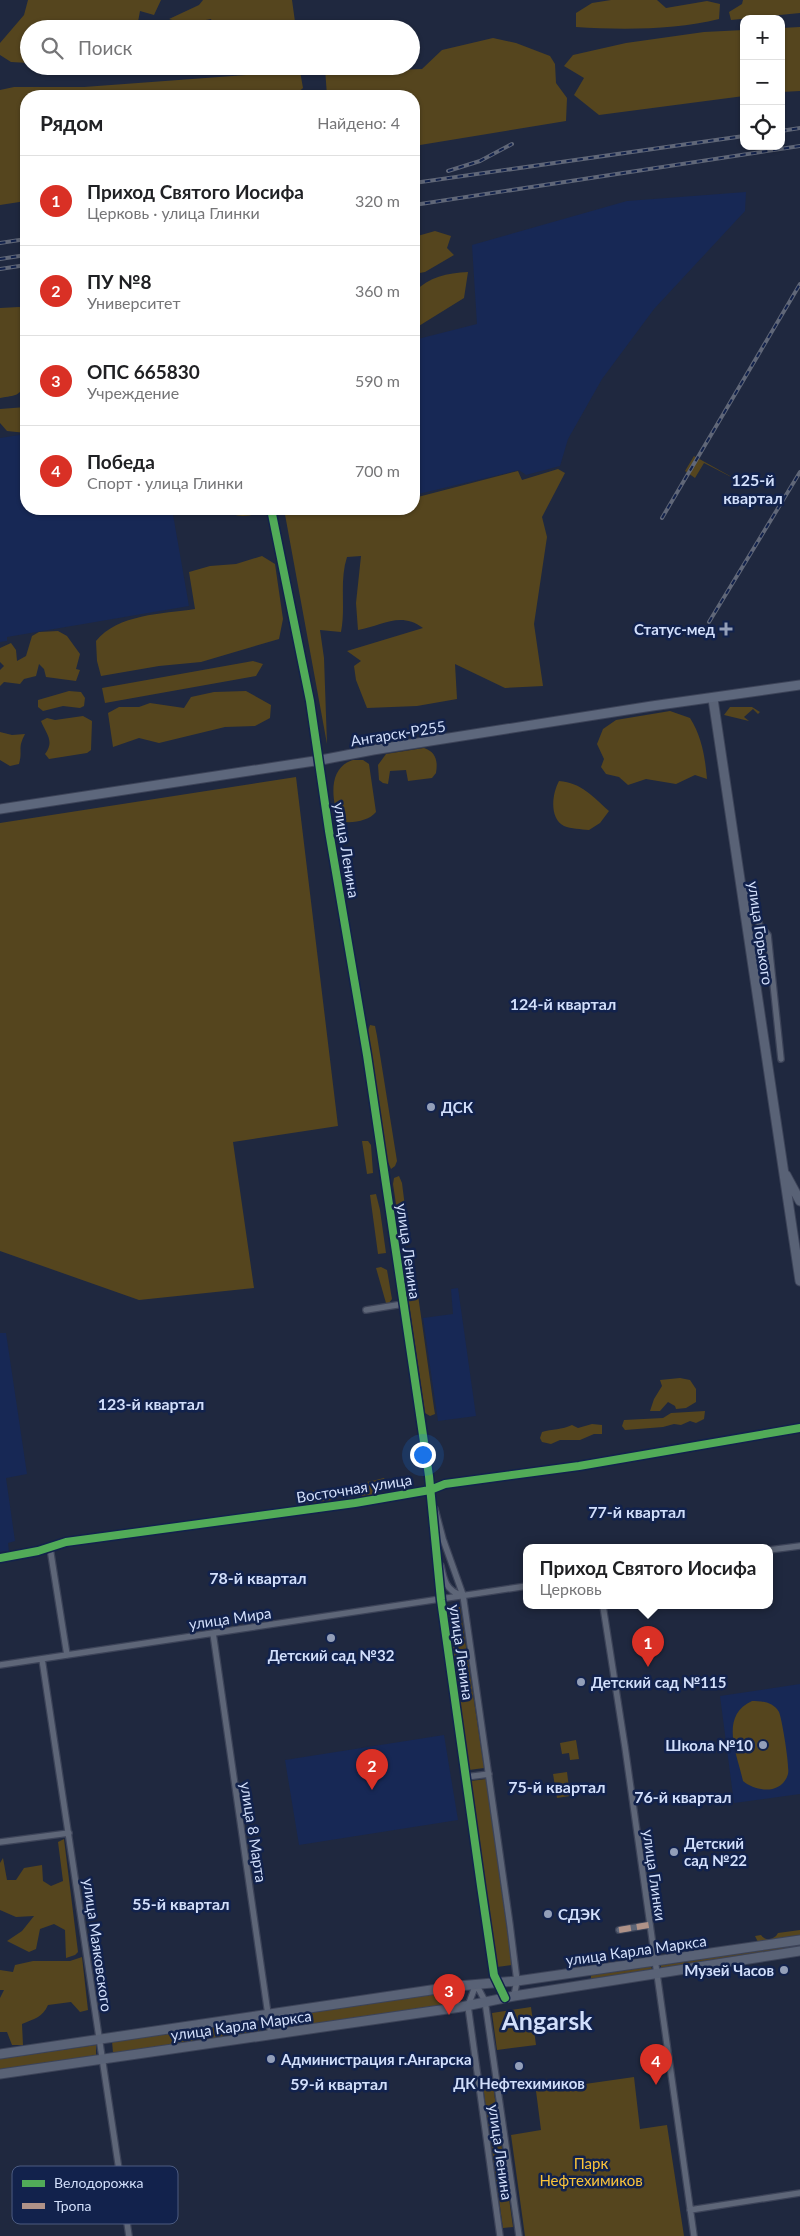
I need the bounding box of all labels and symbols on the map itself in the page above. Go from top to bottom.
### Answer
district label: 125-й квартал [723,470,783,507]
place label: Статус-мед [634,620,715,638]
marker: Статус-мед [719,622,733,636]
street label: Ангарск-Р255 [349,717,447,749]
street label: улица Ленина [331,801,363,899]
street label: улица Горького [745,880,777,986]
district label: 124-й квартал [510,994,616,1013]
place label: ДСК [441,1098,474,1116]
marker: ДСК [425,1101,437,1113]
street label: улица Ленина [393,1202,425,1300]
district label: 123-й квартал [98,1394,204,1413]
your location [410,1442,436,1468]
street label: Восточная улица [295,1470,413,1506]
district label: 77-й квартал [588,1502,686,1521]
district label: 78-й квартал [209,1568,307,1587]
street label: улица Мира [188,1603,272,1633]
street label: улица Ленина [446,1603,478,1701]
pin: 1 [632,1626,664,1667]
marker: Детский сад №32 [325,1632,337,1644]
place label: Детский сад №32 [268,1646,395,1664]
place label: Детский сад №115 [591,1673,726,1691]
marker: Детский сад №115 [575,1676,587,1688]
place label: Школа №10 [665,1736,753,1754]
marker: Школа №10 [757,1739,769,1751]
pin: 2 [356,1749,388,1790]
district label: 75-й квартал [508,1777,606,1796]
street label: улица 8 Марта [237,1780,271,1884]
district label: 76-й квартал [634,1787,732,1806]
street label: улица Глинки [640,1828,670,1922]
place label: Детский сад №22 [684,1834,747,1869]
marker: Детский сад №22 [668,1846,680,1858]
street label: улица Маяковского [80,1877,116,2013]
district label: 55-й квартал [132,1894,230,1913]
place label: СДЭК [558,1905,601,1923]
marker: СДЭК [542,1908,554,1920]
street label: улица Карла Маркса [564,1931,708,1969]
place label: Музей Часов [684,1961,774,1979]
marker: Музей Часов [778,1964,790,1976]
pin: 3 [433,1974,465,2015]
district label: Angarsk [501,2005,593,2035]
street label: улица Карла Маркса [169,2006,313,2044]
pin: 4 [640,2044,672,2085]
place label: Администрация г.Ангарска [280,2050,472,2068]
marker: Администрация г.Ангарска [265,2053,277,2065]
marker: ДК Нефтехимиков [513,2060,525,2072]
district label: 59-й квартал [290,2074,388,2093]
place label: ДК Нефтехимиков [453,2074,585,2092]
street label: улица Ленина [485,2103,517,2201]
park label: Парк Нефтехимиков [539,2154,643,2189]
legend [12,2166,178,2224]
text: Велодорожка [54,2174,143,2191]
text: Тропа [54,2197,91,2214]

